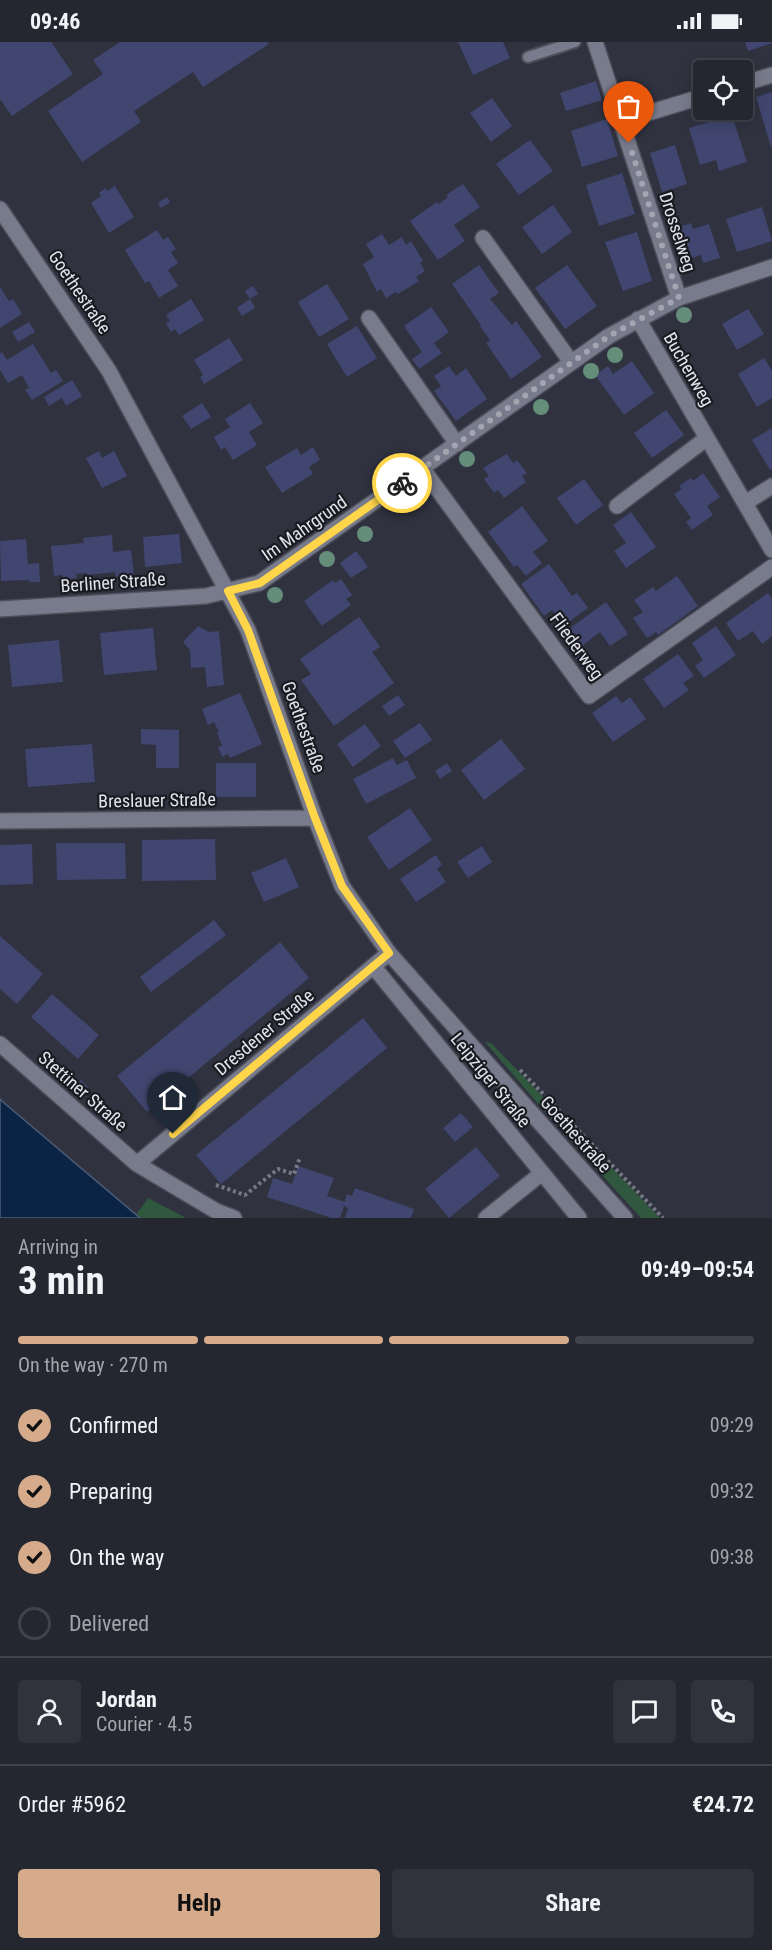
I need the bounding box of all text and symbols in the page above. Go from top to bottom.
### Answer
text: 09:46 [30,9,81,34]
map controls [693,60,753,120]
button: locate [693,60,753,120]
pin [603,81,654,143]
icon: bag [612,90,645,123]
street label: Drosselweg [655,189,701,275]
street label: Goethestraße [45,246,115,338]
street label: Buchenweg [659,328,719,410]
courier [372,453,432,513]
icon: bike [386,467,419,500]
street label: Im Mahrgrund [257,491,351,565]
street label: Berliner Straße [60,568,166,596]
street label: Fliederweg [546,609,608,683]
street label: Goethestraße [278,678,330,776]
street label: Breslauer Straße [98,788,216,812]
street label: Dresdener Straße [210,985,318,1079]
street label: Leipziger Straße [447,1029,535,1131]
street label: Stettiner Straße [34,1047,132,1135]
pin [147,1072,198,1134]
icon: home [156,1081,189,1114]
street label: Goethestraße [536,1091,616,1177]
text: Arriving in [18,1235,98,1259]
text: 09:49–09:54 [641,1257,754,1282]
text: 3 min [18,1258,105,1304]
text: On the way · 270 m [18,1353,168,1377]
icon: check [18,1409,51,1442]
text: Confirmed [69,1413,158,1438]
text: 09:29 [710,1413,754,1437]
icon: check [18,1475,51,1508]
text: Preparing [69,1479,153,1504]
text: 09:32 [710,1479,754,1503]
icon: check [18,1541,51,1574]
text: On the way [69,1545,164,1570]
text: 09:38 [710,1545,754,1569]
text: Delivered [69,1611,149,1636]
button: person [18,1680,81,1743]
button: chat [613,1680,676,1743]
button: phone [691,1680,754,1743]
text: Jordan [96,1687,157,1712]
text: Courier · 4.5 [96,1712,192,1736]
text: Order #5962 [18,1792,126,1817]
text: €24.72 [692,1792,754,1817]
button: Help [18,1869,380,1938]
button: Share [392,1869,754,1938]

